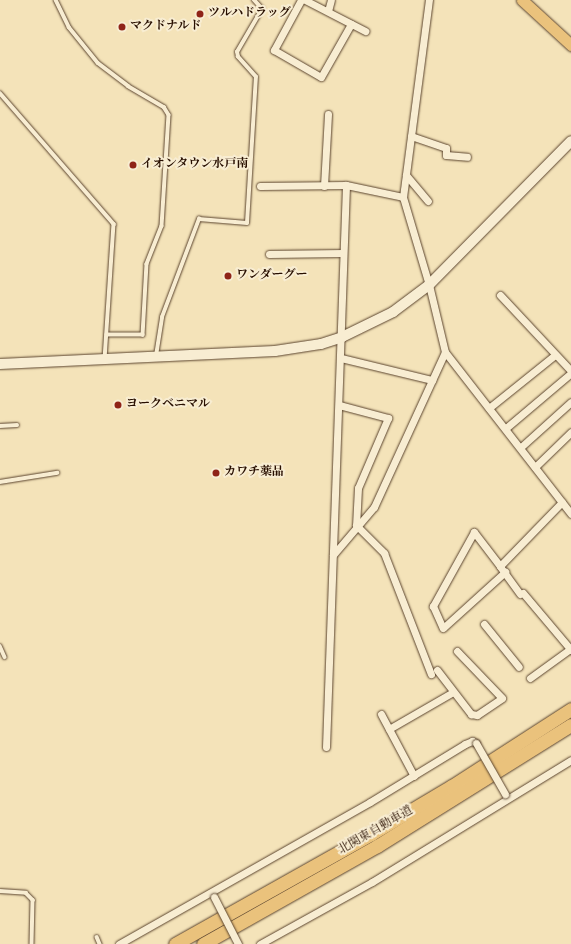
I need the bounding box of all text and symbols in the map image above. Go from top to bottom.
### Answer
place label: ツルハドラッグ [208,7,292,21]
marker: ツルハドラッグ [195,9,205,19]
place label: マクドナルド [130,20,202,34]
marker: マクドナルド [117,22,127,32]
place label: イオンタウン水戸南 [141,158,249,172]
marker: イオンタウン水戸南 [128,160,138,170]
place label: ワンダーグー [236,269,308,283]
marker: ワンダーグー [223,271,233,281]
place label: ヨークベニマル [126,398,210,412]
marker: ヨークベニマル [113,400,123,410]
place label: カワチ薬品 [224,466,284,480]
marker: カワチ薬品 [211,468,221,478]
street label: 北関東自動車道 [336,804,416,858]

